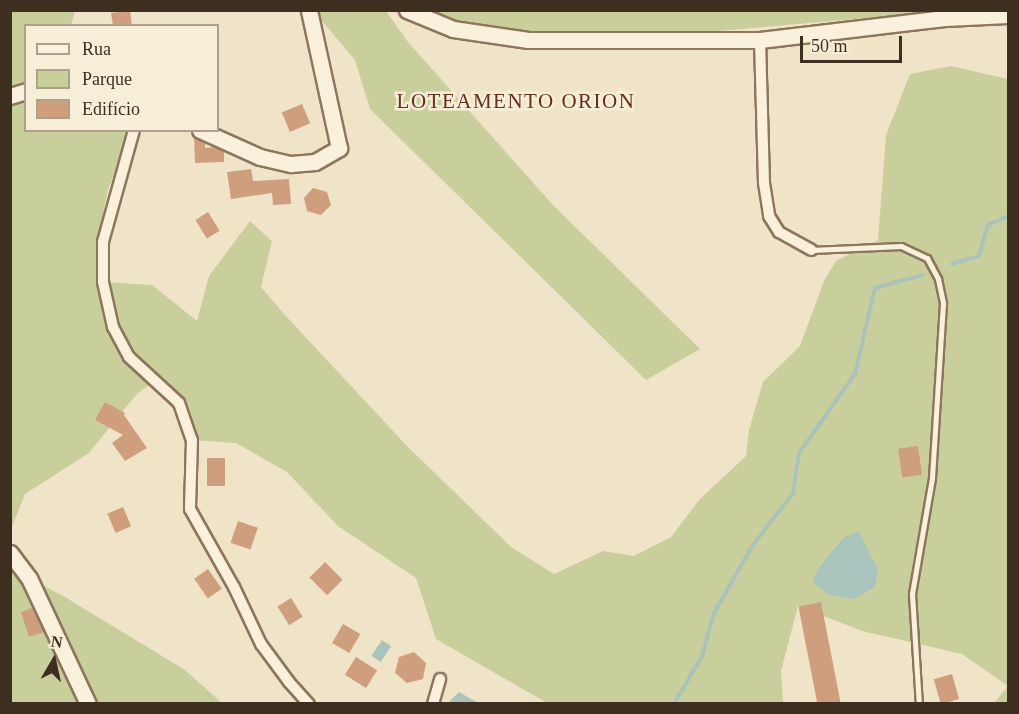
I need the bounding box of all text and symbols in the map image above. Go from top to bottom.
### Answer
legend [24,24,219,132]
scale bar [803,24,905,62]
text: 50 m [811,36,848,56]
text: Rua [82,39,111,59]
text: Parque [82,69,132,89]
district label: LOTEAMENTO ORION [397,88,635,114]
text: Edifício [82,99,140,119]
north arrow [24,630,84,690]
text: N [50,632,64,651]

